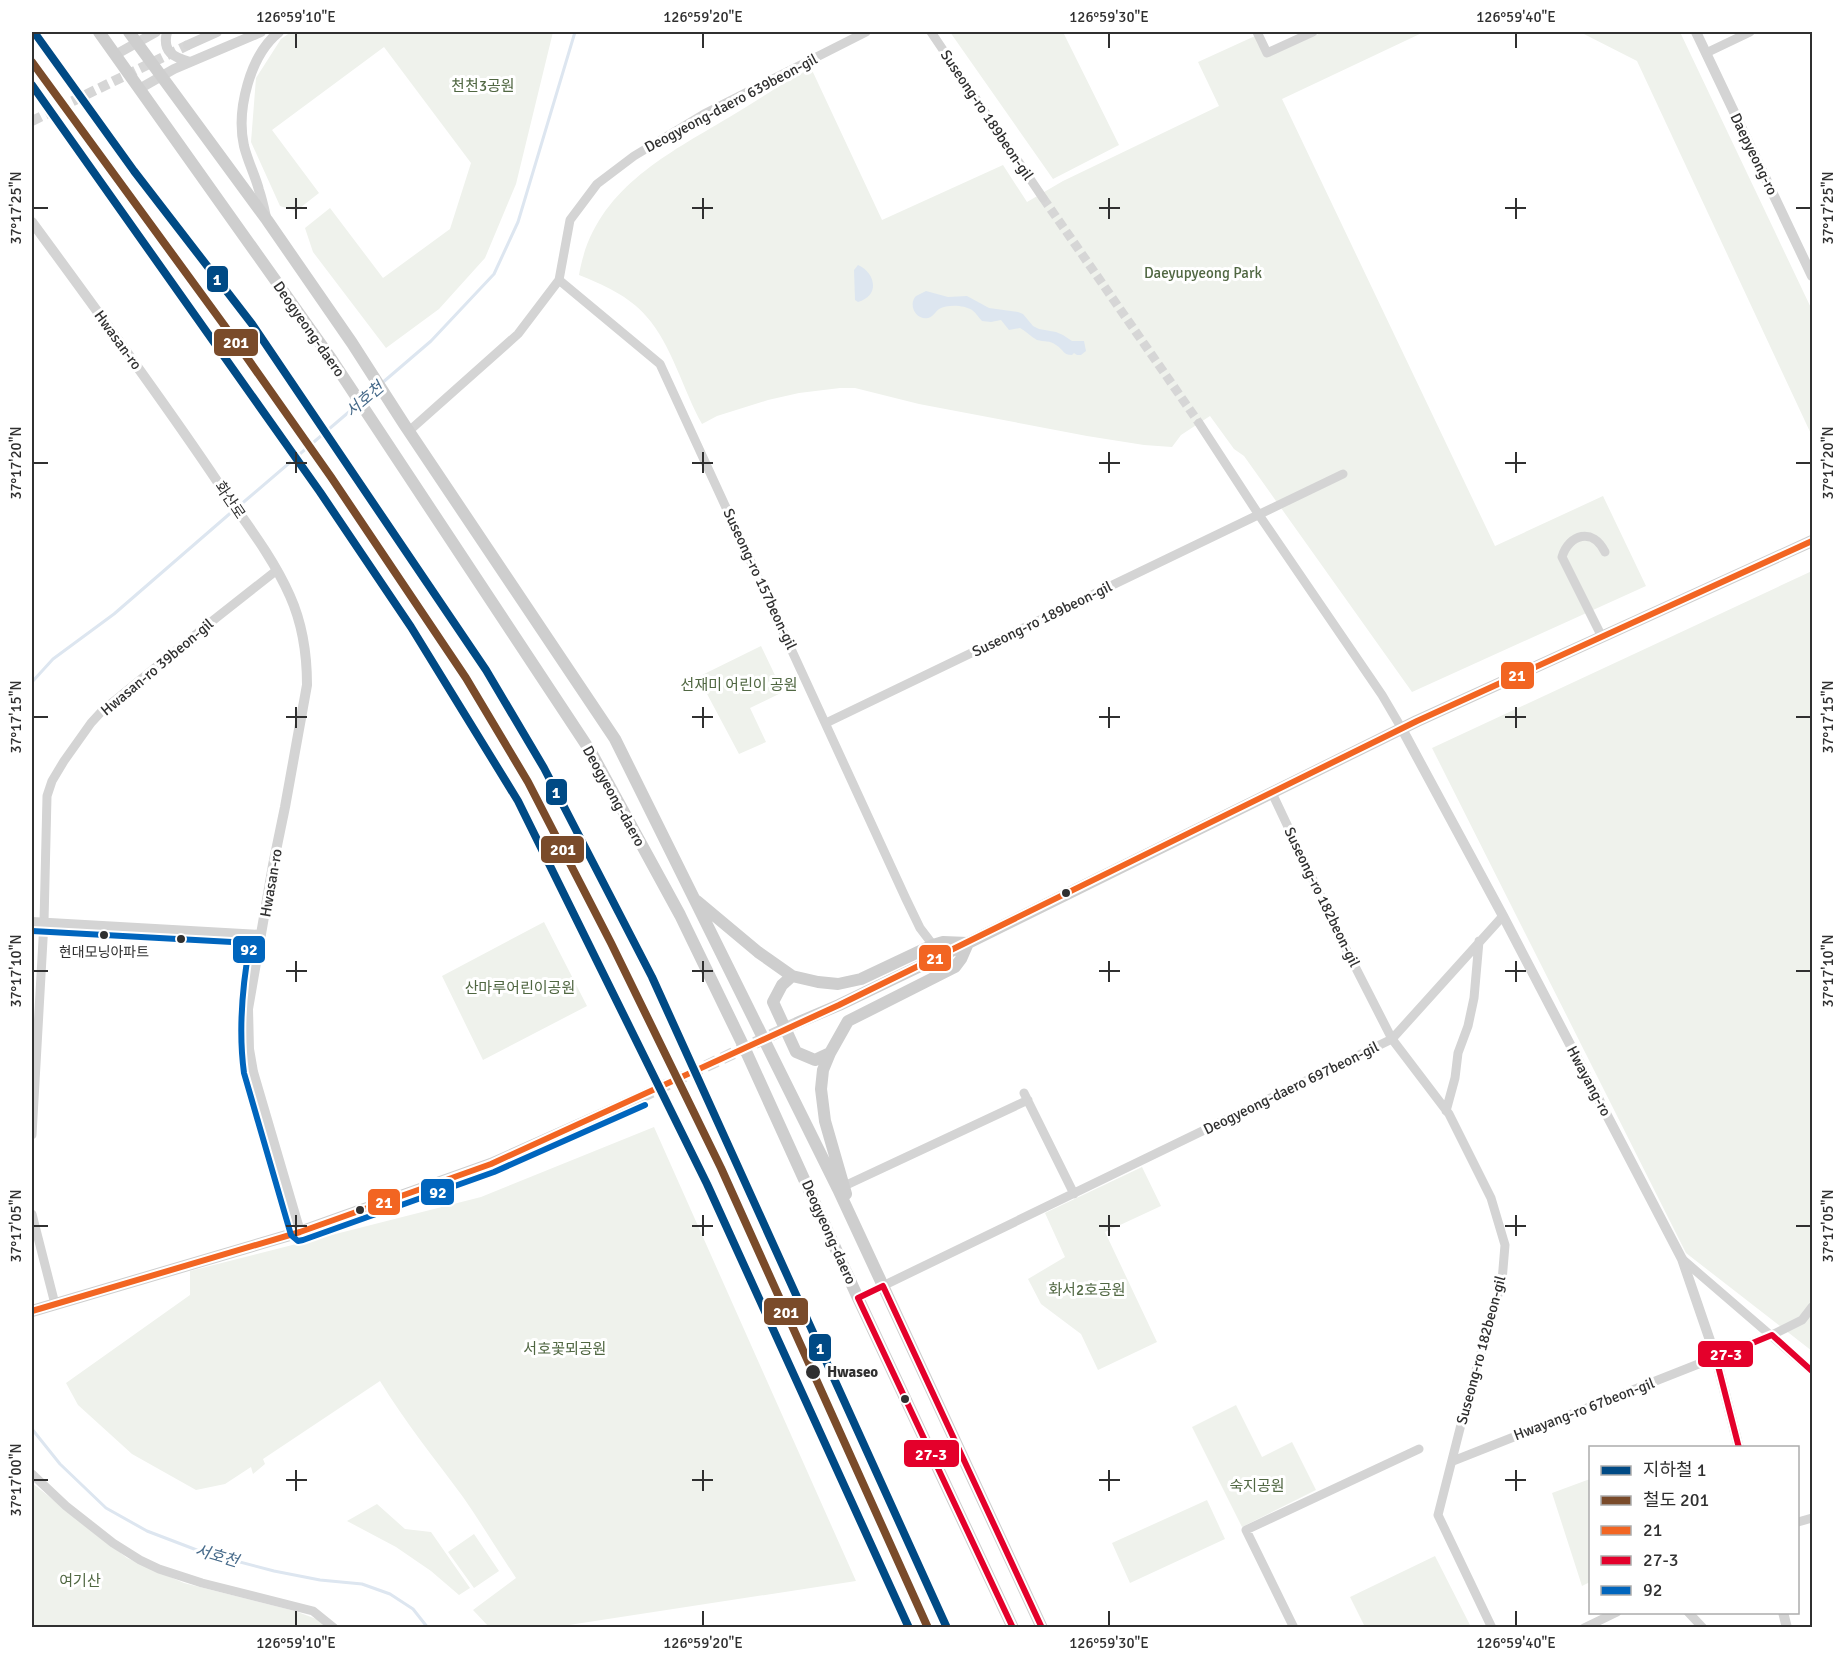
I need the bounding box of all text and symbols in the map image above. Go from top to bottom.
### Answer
text: 126°59'10"E [256,8,336,26]
text: 126°59'20"E [663,8,743,26]
text: 126°59'30"E [1069,8,1149,26]
text: 126°59'40"E [1476,8,1556,26]
street label: Suseong-ro 189beon-gil [937,46,1037,184]
street label: Deogyeong-daero 639beon-gil [642,50,820,156]
park label: 천천3공원 [451,77,515,95]
street label: Daepyeong-ro [1726,110,1782,198]
text: 37°17'25"N [7,171,25,245]
text: 37°17'25"N [1819,171,1837,245]
park label: Daeyupyeong Park [1144,264,1262,282]
line badge: 1 [206,265,229,293]
text: 1 [213,270,222,290]
street label: Deogyeong-daero [269,278,349,380]
street label: Hwasan-ro [90,307,146,373]
line badge: 201 [213,328,259,357]
text: 201 [223,333,249,353]
water label: 서호천 [341,376,390,422]
text: 37°17'20"N [7,426,25,500]
text: 37°17'20"N [1819,426,1837,500]
street label: 화산로 [211,478,249,522]
street label: Suseong-ro 157beon-gil [719,506,801,652]
street label: Suseong-ro 189beon-gil [969,577,1115,661]
street label: Hwasan-ro 39beon-gil [97,615,217,719]
line badge: 21 [1500,661,1535,690]
text: 21 [1508,666,1526,686]
park label: 선재미 어린이 공원 [680,676,798,694]
text: 37°17'15"N [7,680,25,754]
text: 37°17'15"N [1819,680,1837,754]
street label: Deogyeong-daero [579,742,649,850]
line badge: 1 [545,778,568,806]
text: 1 [552,783,561,803]
street label: Suseong-ro 182beon-gil [1280,824,1364,970]
line badge: 201 [540,835,585,864]
text: 201 [550,840,576,860]
street label: Hwasan-ro [256,847,286,919]
unlabelled marker [1060,887,1072,899]
marker: 현대모닝아파트 [98,929,110,941]
unlabelled marker [175,933,187,945]
text: 37°17'10"N [7,934,25,1008]
text: 37°17'10"N [1819,934,1837,1008]
line badge: 92 [232,935,266,964]
text: 92 [240,940,258,960]
place label: 현대모닝아파트 [59,944,149,961]
line badge: 21 [918,944,952,972]
text: 21 [926,949,944,969]
park label: 산마루어린이공원 [465,979,575,997]
street label: Deogyeong-daero 697beon-gil [1200,1038,1382,1138]
street label: Hwayang-ro [1563,1043,1615,1119]
street label: Deogyeong-daero [798,1177,860,1287]
line badge: 92 [420,1178,455,1206]
text: 92 [429,1183,447,1203]
line badge: 21 [367,1188,401,1216]
text: 37°17'05"N [7,1189,25,1263]
text: 37°17'05"N [1819,1189,1837,1263]
text: 21 [375,1193,393,1213]
unlabelled marker [354,1204,366,1216]
street label: Suseong-ro 182beon-gil [1452,1274,1510,1426]
park label: 화서2호공원 [1048,1281,1126,1299]
line badge: 201 [763,1297,809,1326]
text: 201 [773,1303,799,1323]
line badge: 1 [808,1333,832,1362]
text: 1 [816,1339,825,1359]
park label: 서호꽃뫼공원 [524,1340,606,1358]
line badge: 27-3 [1697,1340,1754,1368]
text: 27-3 [1710,1345,1742,1365]
marker: Hwaseo [804,1363,822,1381]
place label: Hwaseo [827,1363,878,1381]
street label: Hwayang-ro 67beon-gil [1511,1374,1657,1444]
unlabelled marker [899,1393,911,1405]
line badge: 27-3 [903,1439,960,1468]
text: 37°17'00"N [7,1443,25,1517]
text: 27-3 [915,1445,947,1465]
legend [1589,1446,1799,1614]
text: 지하철 1 [1643,1459,1706,1481]
park label: 숙지공원 [1229,1477,1285,1495]
text: 철도 201 [1643,1489,1709,1511]
text: 21 [1643,1519,1662,1541]
water label: 서호천 [193,1540,243,1572]
text: 27-3 [1643,1549,1678,1571]
park label: 여기산 [59,1572,101,1590]
text: 92 [1643,1579,1662,1601]
text: 126°59'10"E [256,1634,336,1652]
text: 126°59'20"E [663,1634,743,1652]
text: 126°59'30"E [1069,1634,1149,1652]
text: 126°59'40"E [1476,1634,1556,1652]

